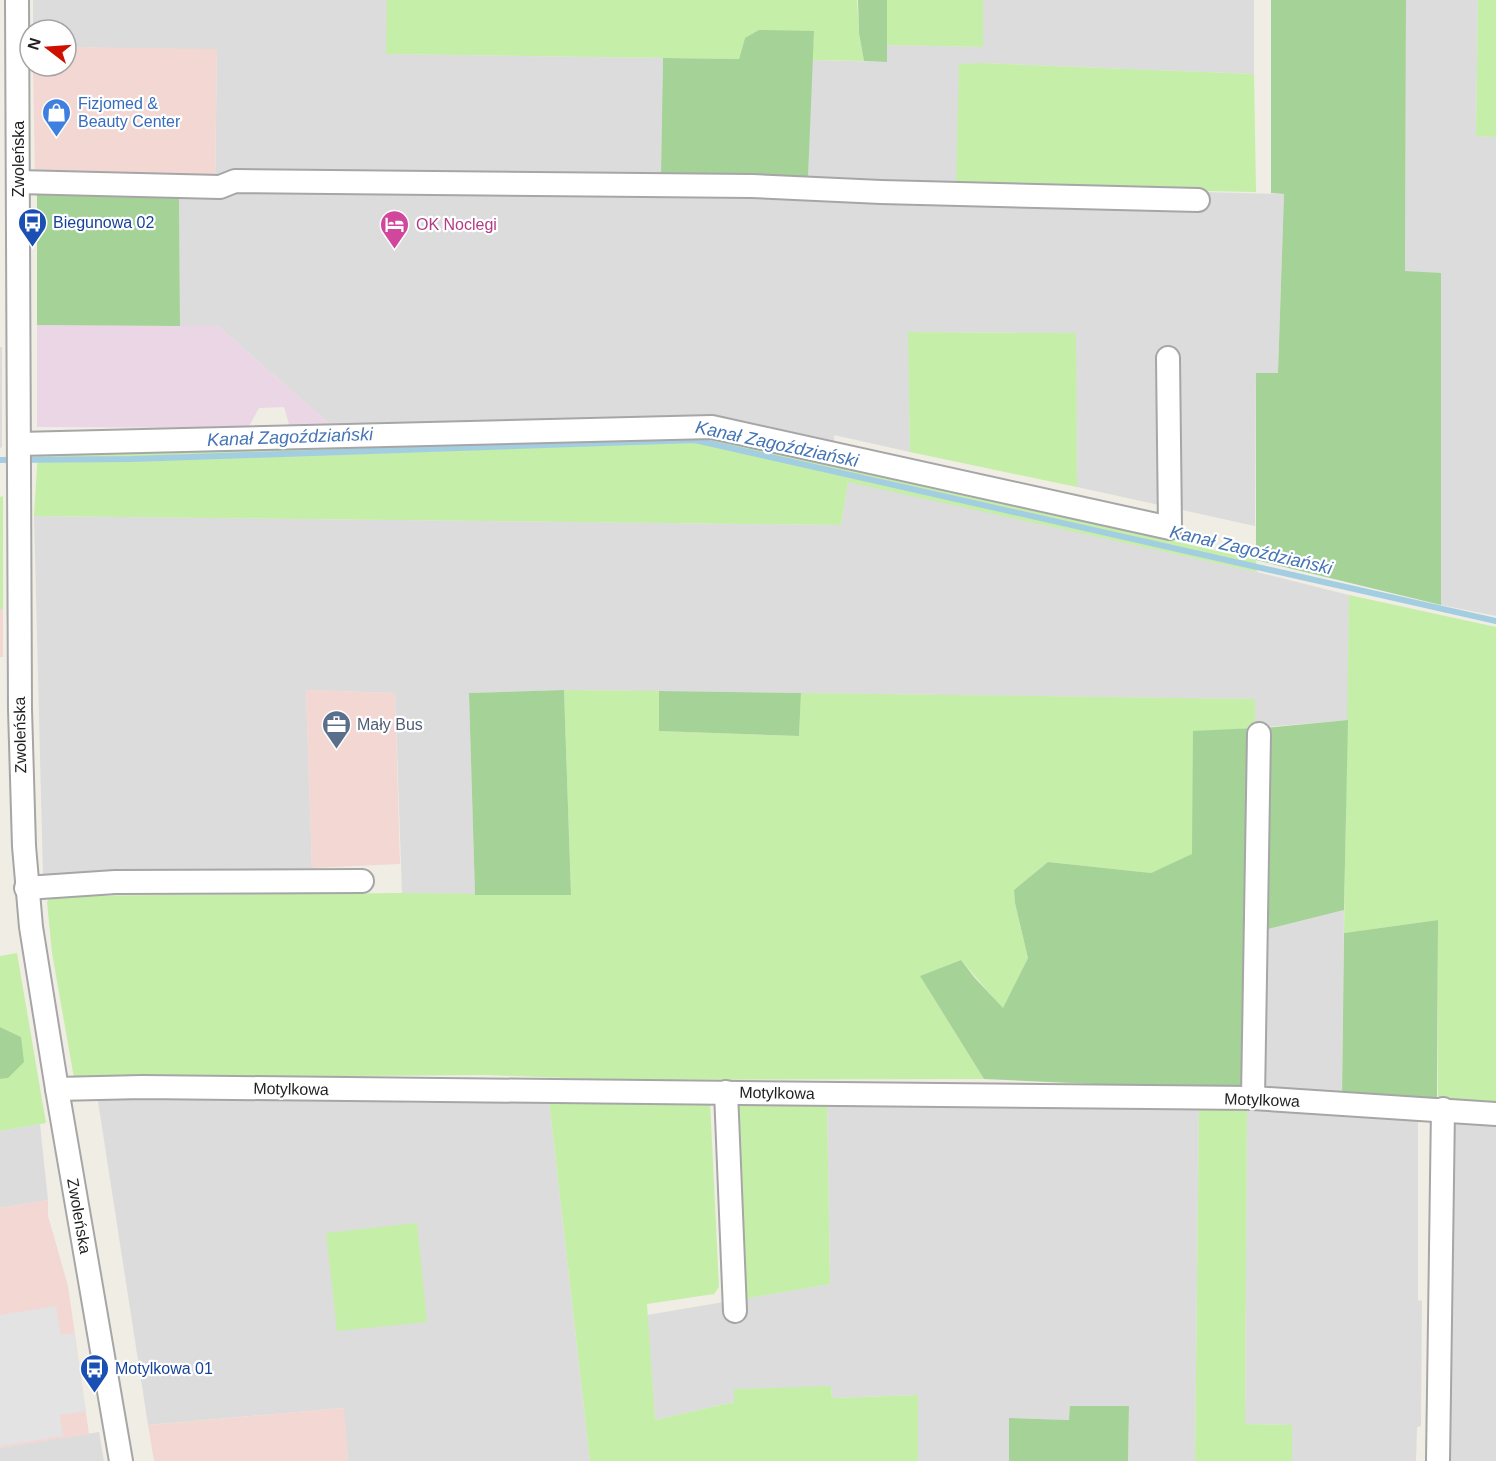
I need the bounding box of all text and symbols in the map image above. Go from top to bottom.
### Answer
north arrow [18,18,78,78]
text: N [24,36,44,52]
place label: Fizjomed & Beauty Center [78,95,181,130]
shop icon: Fizjomed & Beauty Center [41,96,73,138]
street label: Zwoleńska [10,121,27,197]
bus stop icon: Biegunowa 02 [16,206,48,248]
hotel icon: OK Noclegi [379,208,411,250]
place label: Biegunowa 02 [53,214,155,231]
place label: OK Noclegi [416,216,497,233]
water label: Kanał Zagoździański [694,417,861,471]
water label: Kanał Zagoździański [207,424,374,450]
water label: Kanał Zagoździański [1168,522,1335,579]
street label: Zwoleńska [11,697,29,773]
office icon: Mały Bus [320,708,352,750]
place label: Mały Bus [357,716,423,733]
street label: Motylkowa [253,1080,329,1098]
street label: Motylkowa [739,1084,815,1102]
street label: Motylkowa [1224,1090,1300,1110]
street label: Zwoleńska [64,1177,94,1255]
bus stop icon: Motylkowa 01 [78,1352,110,1394]
place label: Motylkowa 01 [115,1360,213,1377]

